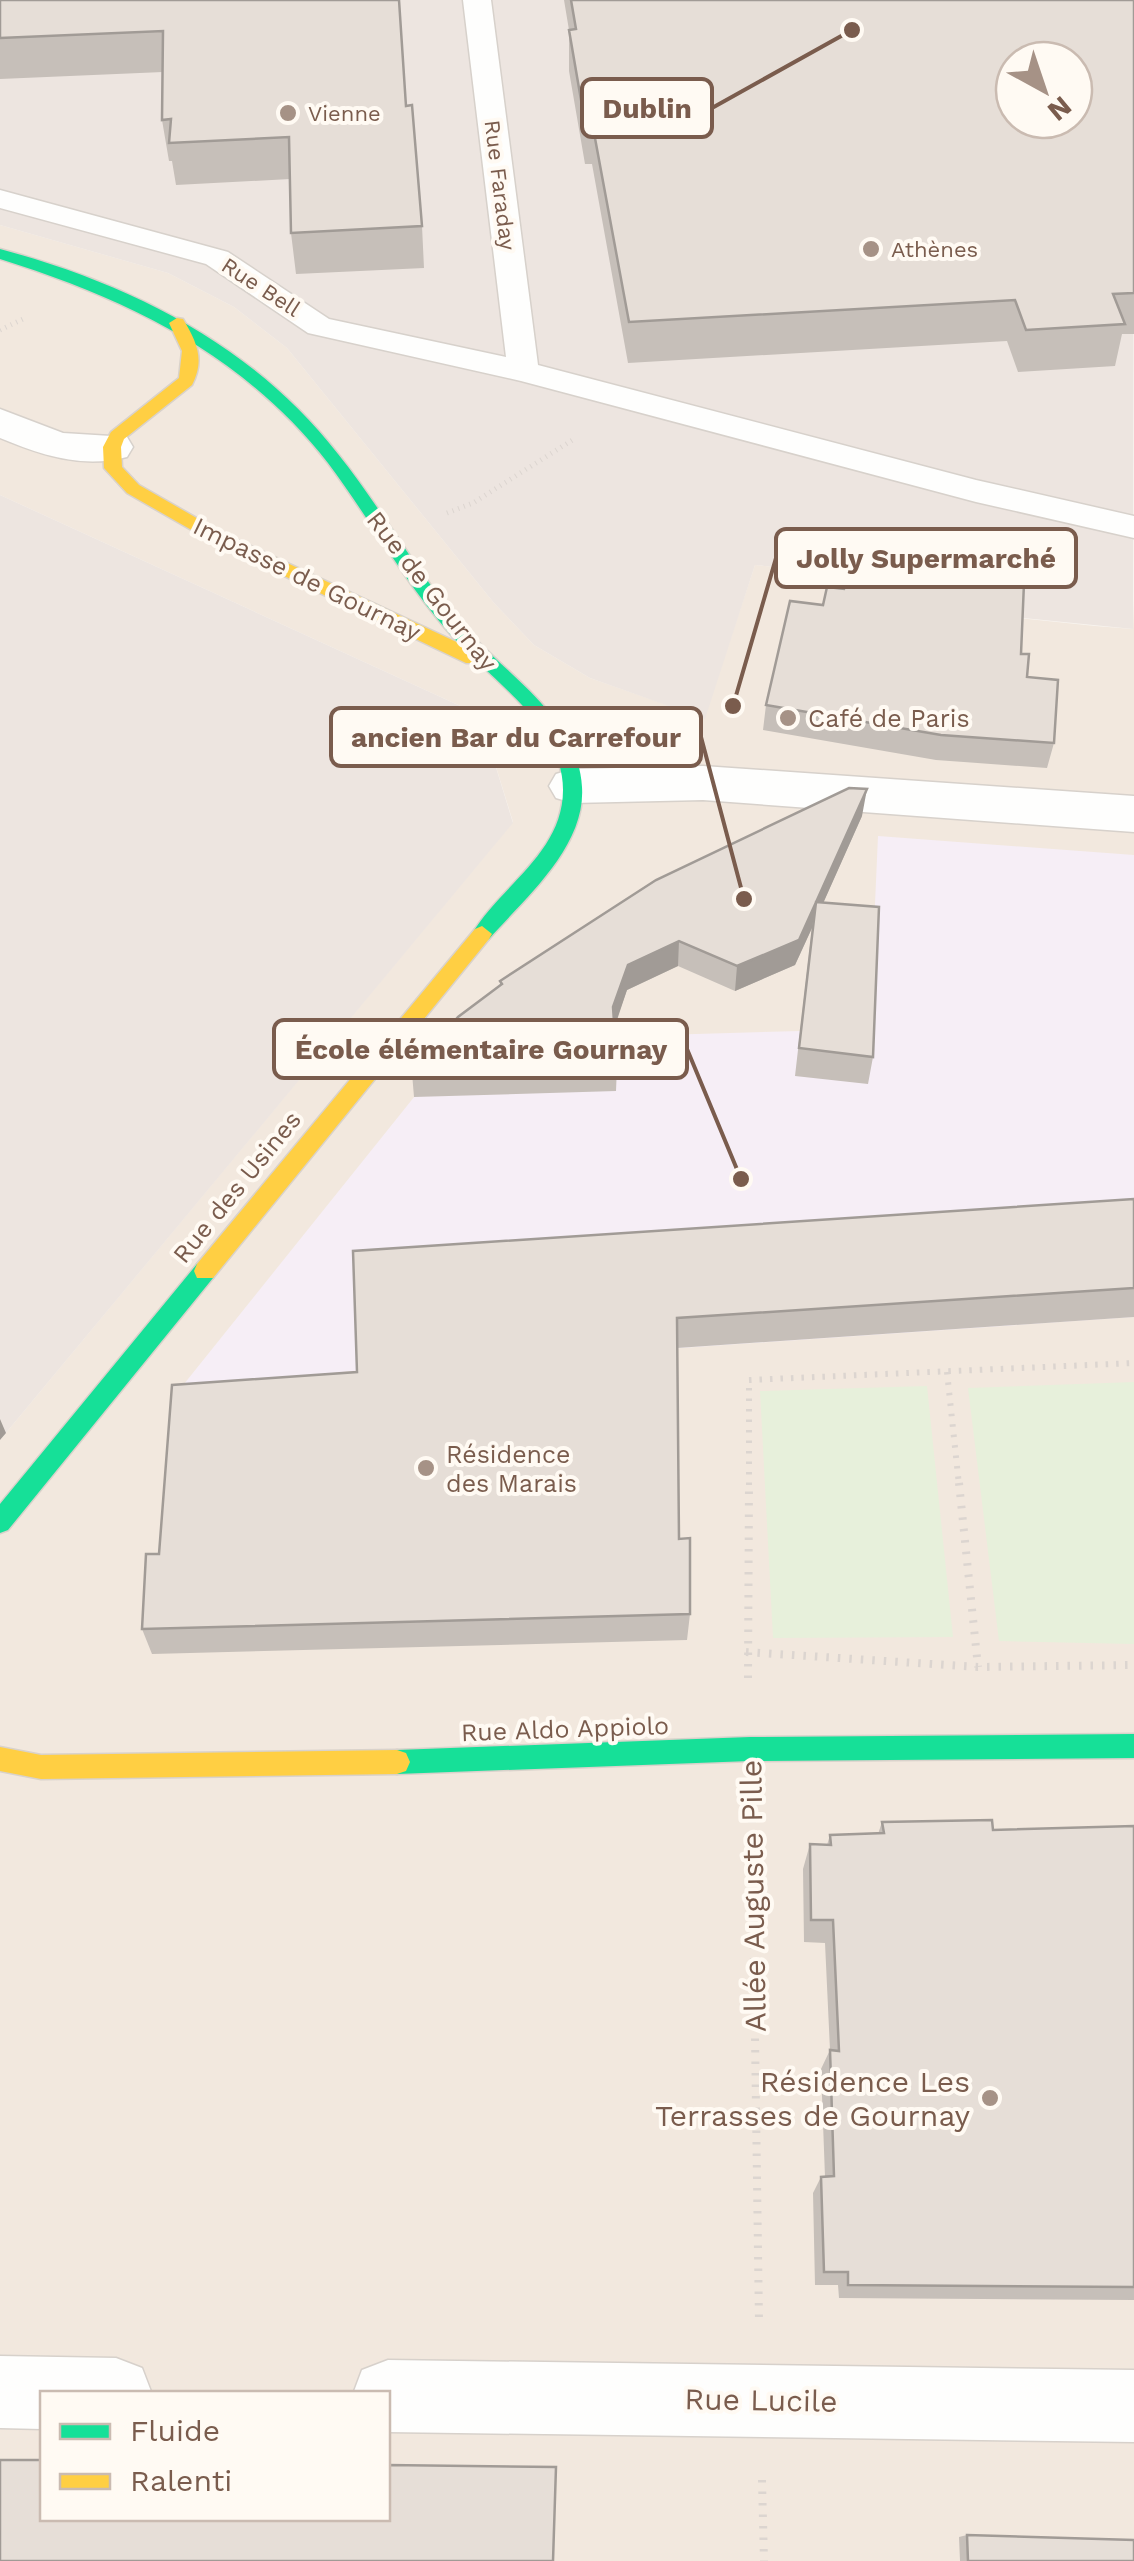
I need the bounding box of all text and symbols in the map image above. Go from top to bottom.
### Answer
north arrow [994,40,1094,140]
callout: Dublin [582,79,712,137]
text: N [1041,89,1078,128]
text: Dublin [602,92,692,125]
place label: Vienne [308,101,381,126]
marker: Vienne [277,102,299,124]
street label: Rue Faraday [480,118,520,252]
place label: Athènes [891,237,978,262]
marker: Athènes [860,238,882,260]
street label: Rue Bell [217,252,305,322]
street label: Rue de Gournay [361,506,503,676]
street label: Impasse de Gournay [189,511,426,647]
callout: Jolly Supermarché [776,529,1076,587]
text: Jolly Supermarché [796,542,1056,575]
place label: Café de Paris [808,704,970,733]
marker: Café de Paris [777,707,799,729]
callout: ancien Bar du Carrefour [331,708,701,766]
text: ancien Bar du Carrefour [351,721,681,754]
callout: École élémentaire Gournay [274,1020,687,1078]
text: École élémentaire Gournay [295,1033,668,1066]
street label: Rue des Usines [167,1105,307,1269]
place label: Résidence des Marais [446,1440,577,1498]
marker: Résidence des Marais [415,1457,437,1479]
street label: Rue Aldo Appiolo [460,1711,670,1747]
street label: Allée Auguste Pille [733,1760,773,2032]
place label: Résidence Les Terrasses de Gournay [655,2064,971,2133]
marker: Résidence Les Terrasses de Gournay [979,2087,1001,2109]
street label: Rue Lucile [684,2381,838,2419]
legend [40,2391,390,2521]
text: Fluide [130,2413,220,2448]
text: Ralenti [130,2463,232,2498]

